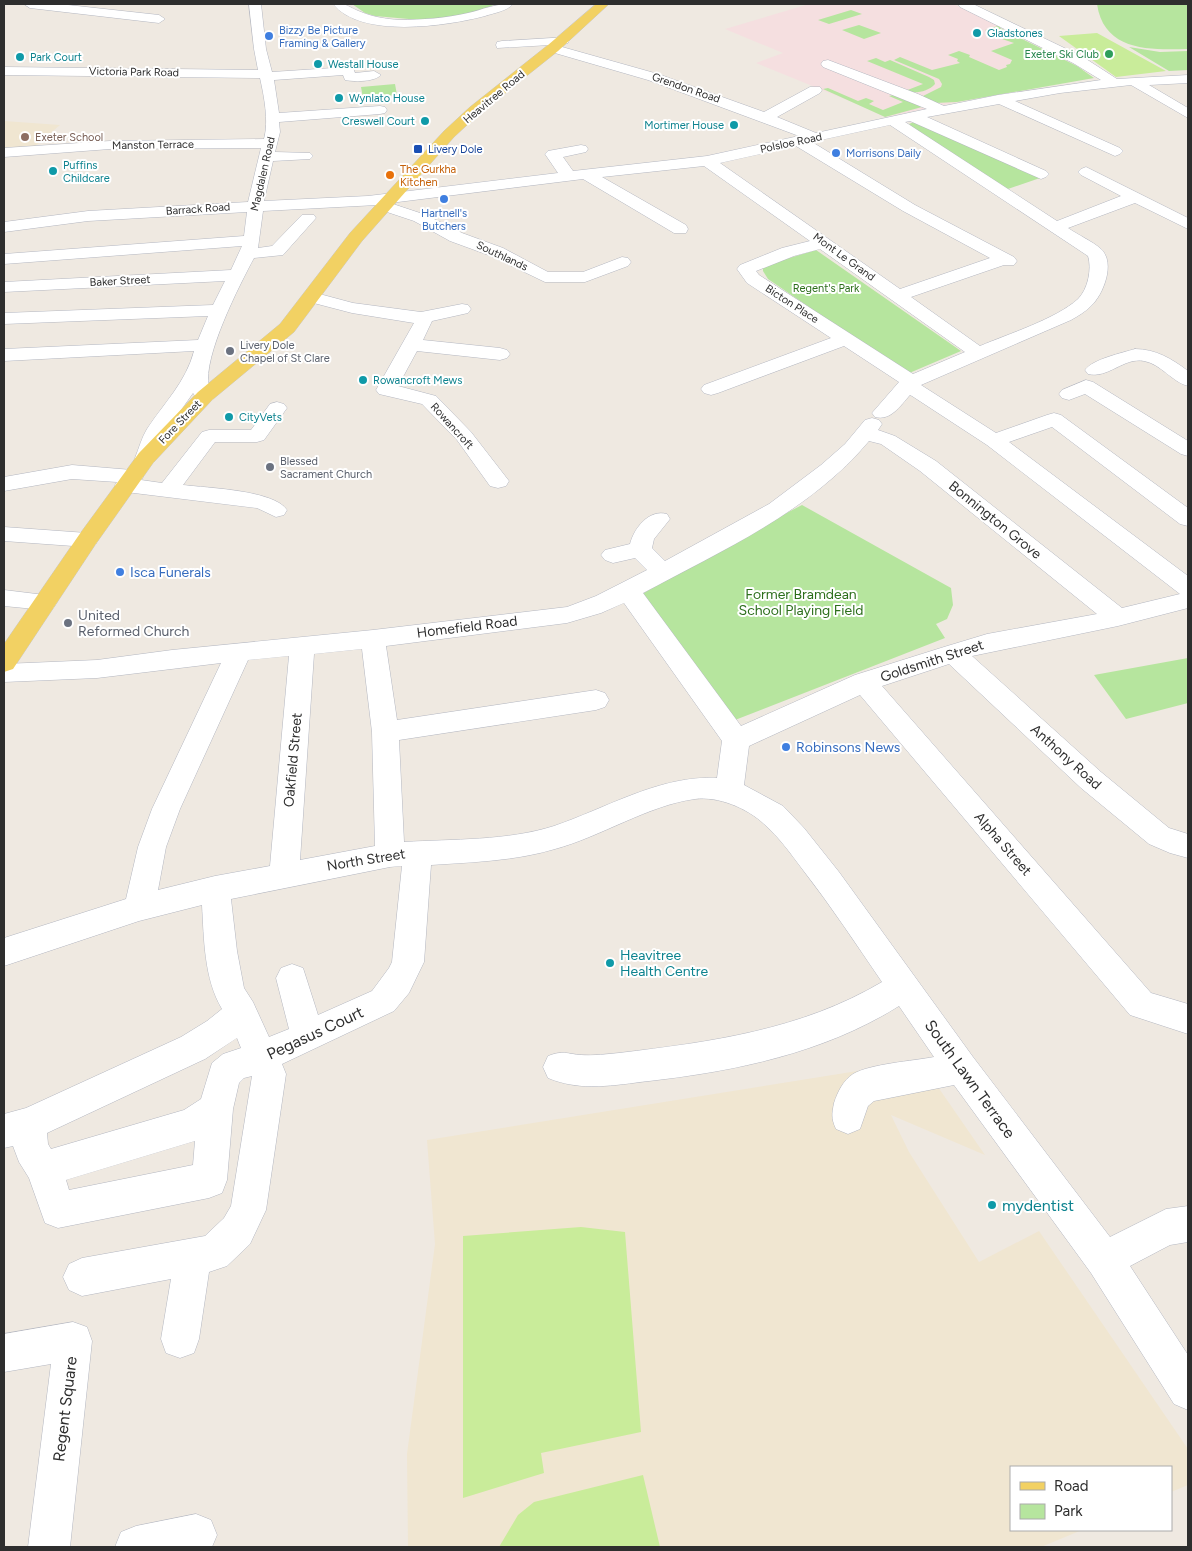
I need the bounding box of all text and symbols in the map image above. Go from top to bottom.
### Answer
place label: Bizzy Be Picture Framing & Gallery [279,24,366,50]
marker: Gladstones [971,27,983,39]
place label: Gladstones [987,27,1043,40]
marker: Bizzy Be Picture Framing & Gallery [263,30,275,42]
place label: Exeter Ski Club [1024,48,1099,61]
marker: Exeter Ski Club [1103,48,1115,60]
marker: Park Court [14,51,26,63]
place label: Park Court [30,51,82,64]
marker: Westall House [312,58,324,70]
place label: Westall House [328,58,398,71]
street label: Victoria Park Road [89,65,179,79]
street label: Heavitree Road [461,68,527,126]
street label: Grendon Road [650,70,722,106]
marker: Wynlato House [333,92,345,104]
place label: Wynlato House [349,92,425,105]
place label: Creswell Court [342,115,415,128]
marker: Creswell Court [419,115,431,127]
place label: Mortimer House [644,119,724,132]
marker: Mortimer House [728,119,740,131]
street label: Polsloe Road [759,130,823,156]
marker: Exeter School [19,131,31,143]
place label: Exeter School [35,131,103,144]
street label: Magdalen Road [248,135,278,213]
street label: Manston Terrace [112,138,194,152]
marker: Livery Dole [412,143,424,155]
place label: Livery Dole [428,143,482,156]
marker: Morrisons Daily [830,147,842,159]
place label: Morrisons Daily [846,147,921,160]
place label: Puffins Childcare [63,159,110,185]
place label: The Gurkha Kitchen [400,163,456,189]
marker: Puffins Childcare [47,165,59,177]
marker: The Gurkha Kitchen [384,169,396,181]
marker: Hartnell's Butchers [438,193,450,205]
street label: Barrack Road [165,200,231,218]
place label: Hartnell's Butchers [421,207,467,233]
street label: Mont Le Grand [810,230,878,284]
street label: Southlands [474,238,530,274]
street label: Baker Street [89,273,151,289]
street label: Bicton Place [763,282,821,326]
park label: Regent's Park [793,282,860,295]
place label: Livery Dole Chapel of St Clare [240,339,330,365]
marker: Livery Dole Chapel of St Clare [224,345,236,357]
marker: Rowancroft Mews [357,374,369,386]
place label: Rowancroft Mews [373,374,462,387]
street label: Fore Street [156,398,204,446]
street label: Rowancroft [428,400,476,452]
marker: CityVets [223,411,235,423]
place label: CityVets [239,411,282,424]
place label: Blessed Sacrament Church [280,455,372,481]
marker: Blessed Sacrament Church [264,461,276,473]
street label: Bonnington Grove [945,477,1045,563]
place label: Isca Funerals [130,564,211,581]
marker: Isca Funerals [114,566,126,578]
park label: Former Bramdean School Playing Field [739,586,863,619]
place label: United Reformed Church [78,607,190,640]
street label: Homefield Road [416,612,518,642]
marker: United Reformed Church [62,617,74,629]
street label: Goldsmith Street [878,636,986,686]
street label: Oakfield Street [280,712,306,808]
street label: Anthony Road [1027,721,1105,793]
place label: Robinsons News [796,739,900,756]
marker: Robinsons News [780,741,792,753]
street label: Alpha Street [971,809,1035,879]
street label: North Street [325,845,407,875]
place label: Heavitree Health Centre [620,947,709,980]
marker: Heavitree Health Centre [604,957,616,969]
street label: Pegasus Court [264,1002,366,1064]
street label: South Lawn Terrace [921,1016,1019,1142]
place label: mydentist [1002,1196,1074,1215]
marker: mydentist [986,1199,998,1211]
street label: Regent Square [49,1355,81,1463]
legend [1010,1466,1172,1531]
text: Road [1054,1477,1089,1495]
text: Park [1054,1502,1083,1520]

